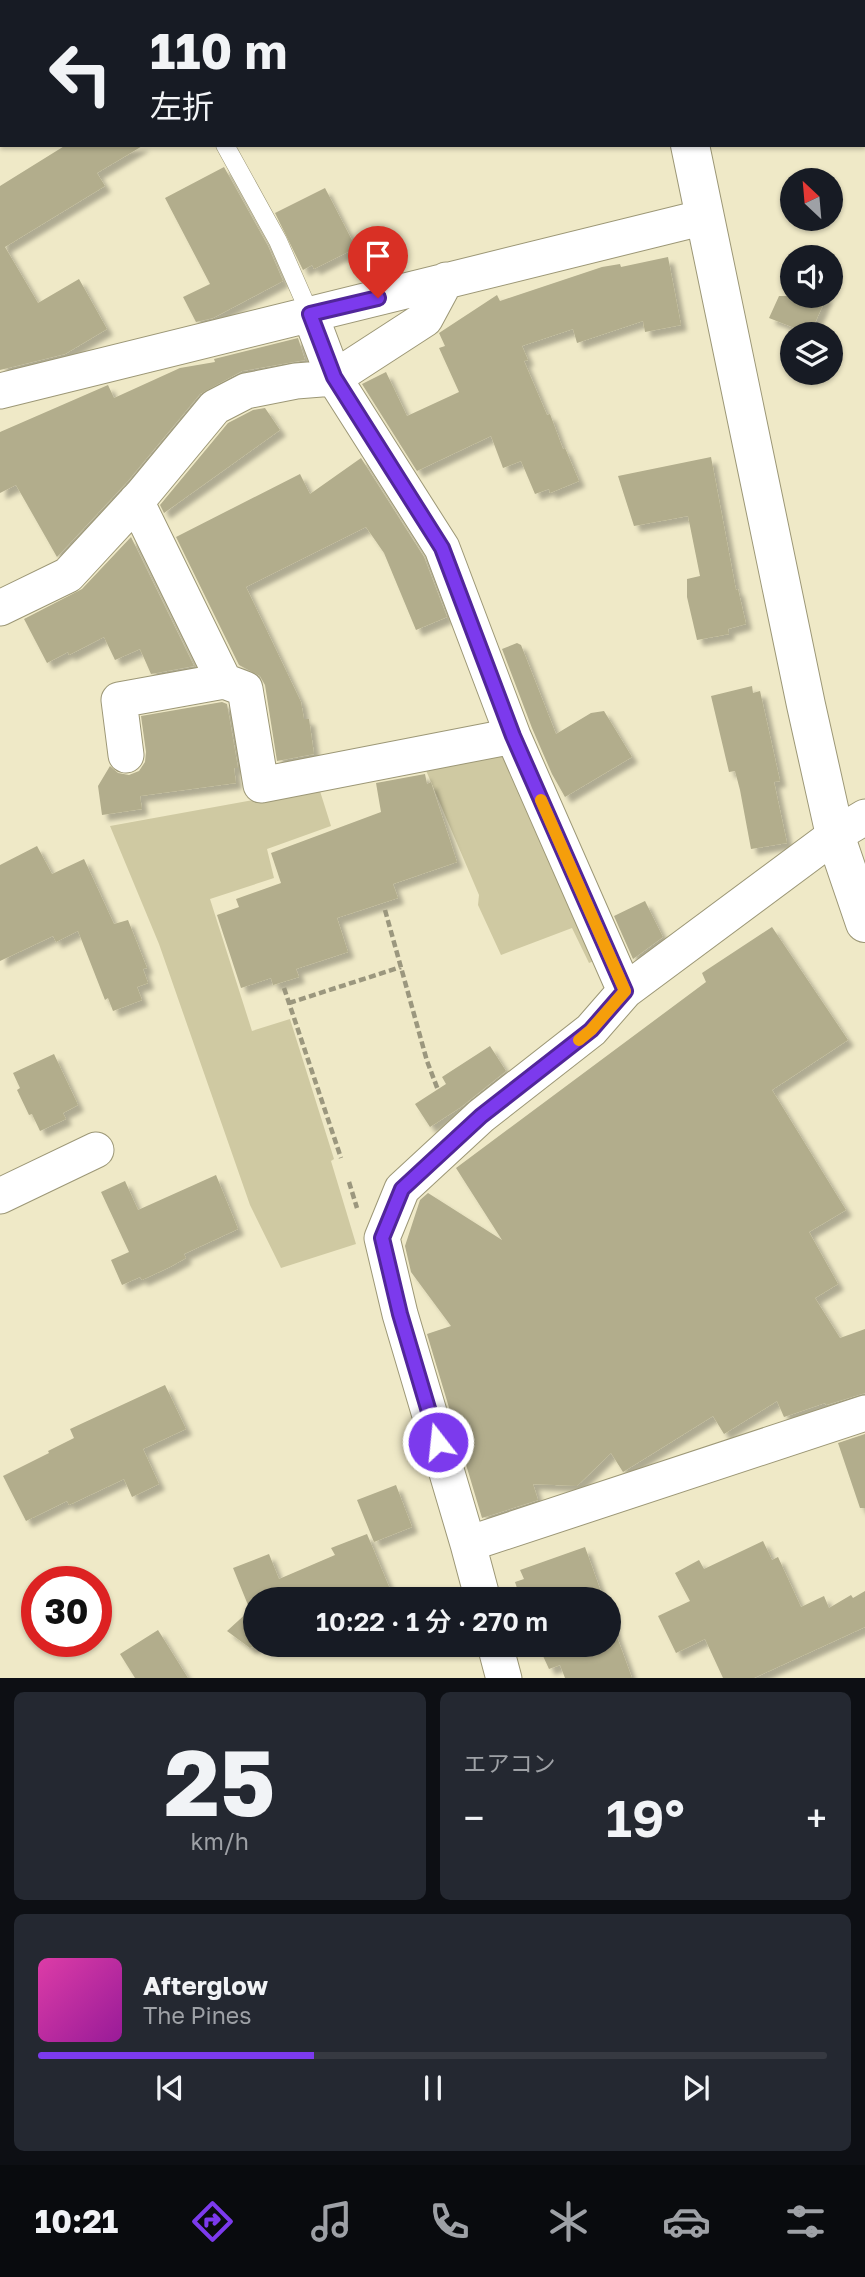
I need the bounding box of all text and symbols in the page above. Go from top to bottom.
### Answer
text: 110 m [150,21,287,80]
icon: left [35,28,126,119]
text: 左折 [150,87,214,125]
north arrow [780,168,844,231]
map controls [780,168,843,385]
pin [348,226,408,298]
icon: arrive [359,237,397,275]
button: sound [780,245,843,308]
button: layers [780,322,843,385]
position arrow [401,1405,475,1479]
speed limit sign: 30 [21,1566,112,1657]
text: 10:22 · 1 分 · 270 m [316,1606,548,1637]
text: 25 [164,1727,275,1836]
text: エアコン [464,1749,556,1777]
text: 19° [606,1786,685,1848]
text: − [464,1795,484,1840]
text: + [806,1795,827,1840]
text: km/h [190,1827,249,1855]
text: Afterglow [143,1970,268,2001]
text: The Pines [143,2001,251,2029]
icon: previous [151,2069,189,2107]
icon: pause [414,2069,452,2107]
icon: next [677,2069,715,2107]
icon: directions [188,2197,237,2246]
icon: music [307,2197,356,2246]
icon: phone [425,2197,474,2246]
icon: climate [544,2197,593,2246]
icon: car [662,2197,711,2246]
icon: filters [781,2197,830,2246]
text: 10:21 [35,2202,118,2240]

